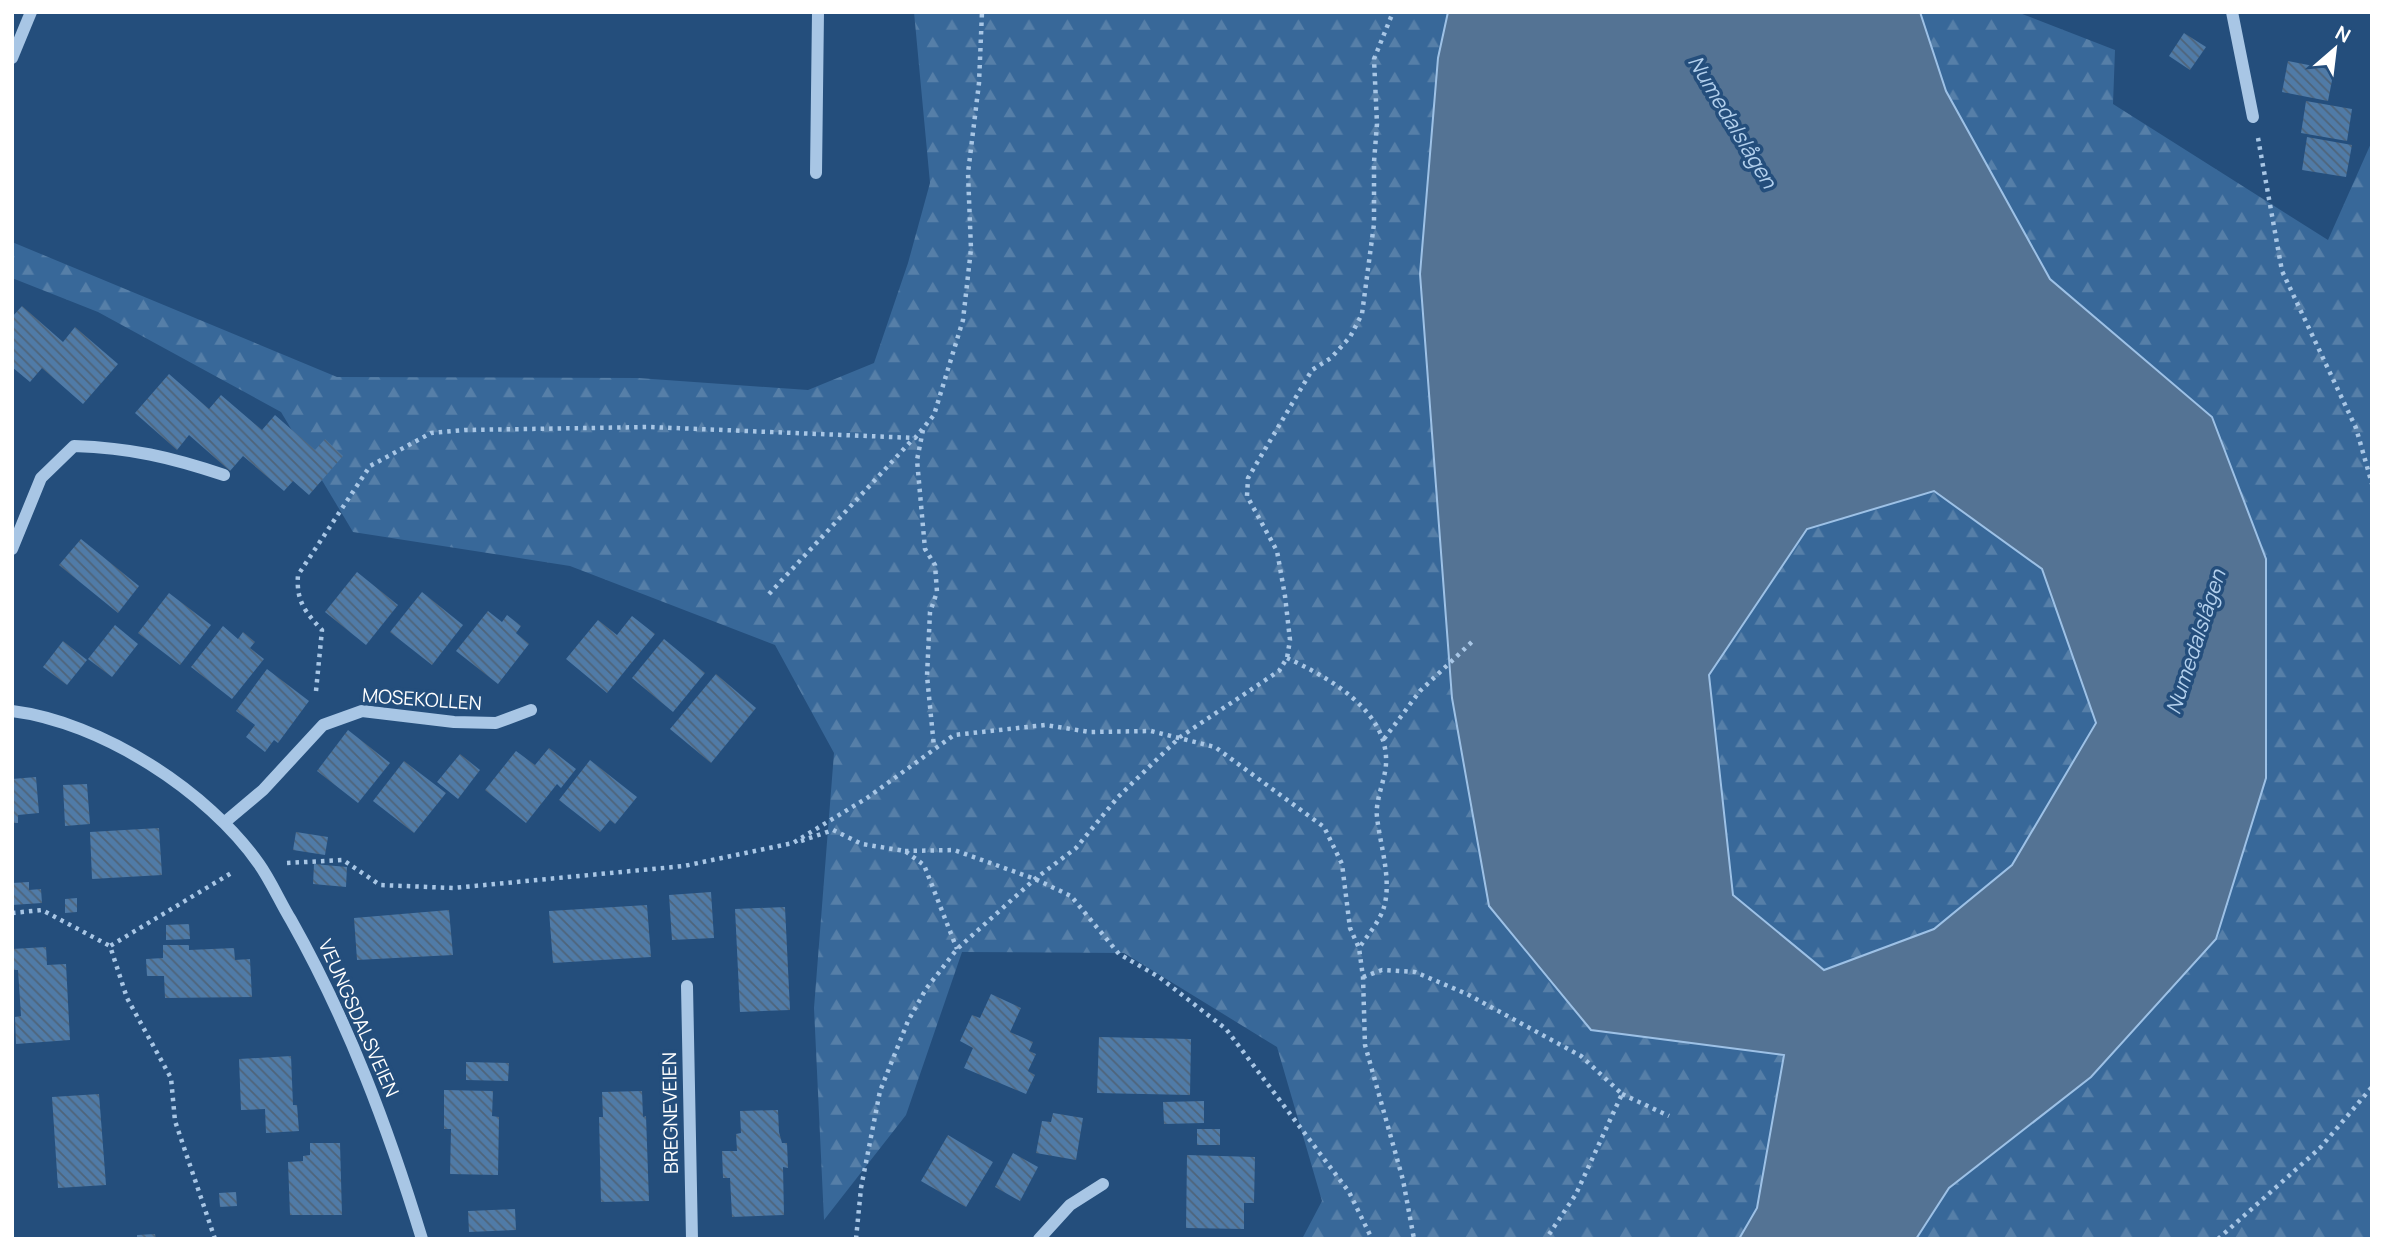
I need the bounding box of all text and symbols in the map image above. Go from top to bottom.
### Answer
north arrow [2300,14,2370,84]
text: N [2331,19,2355,49]
water label: Numedalslågen [1682,50,1784,194]
water label: Numedalslågen [2159,564,2232,718]
street label: MOSEKOLLEN [361,682,483,716]
street label: VEUNGSDALSVEIEN [313,935,405,1101]
street label: BREGNEVEIEN [656,1052,684,1174]

